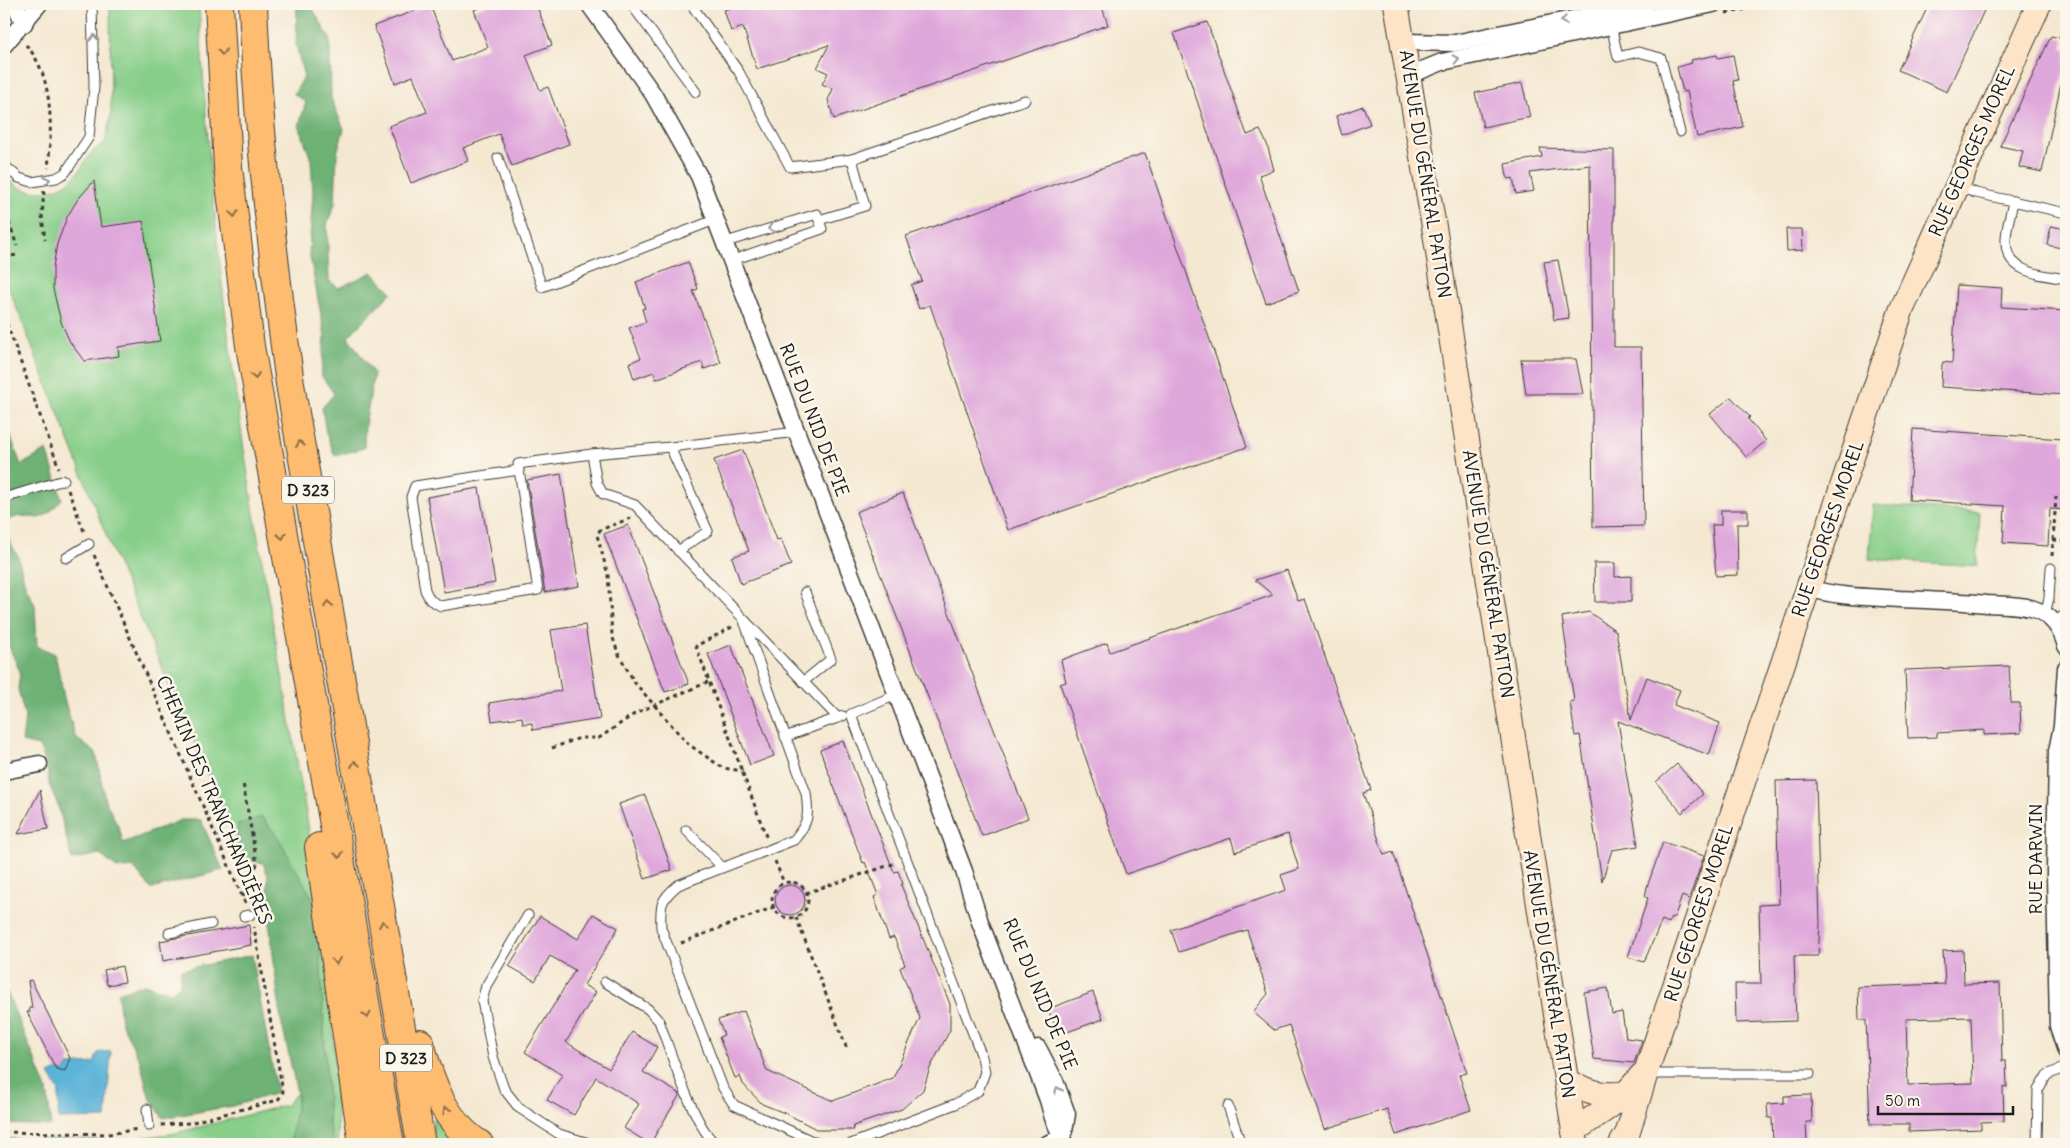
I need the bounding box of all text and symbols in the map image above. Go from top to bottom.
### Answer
one-way arrow [1559,15,1568,26]
one-way arrow [89,34,99,42]
street label: AVENUE DU GÉNÉRAL PATTON [1394,48,1456,300]
one-way arrow [217,49,227,57]
one-way arrow [1451,54,1460,65]
street label: RUE GEORGES MOREL [1923,61,2020,240]
one-way arrow [42,175,51,185]
one-way arrow [228,211,239,219]
one-way arrow [768,223,776,233]
street label: RUE DU NID DE PIE [775,340,854,500]
one-way arrow [249,372,260,380]
street label: RUE GEORGES MOREL [1786,437,1869,620]
one-way arrow [296,439,306,448]
street label: AVENUE DU GÉNÉRAL PATTON [1457,448,1519,700]
road number: D 323 [282,476,334,504]
one-way arrow [277,531,287,540]
one-way arrow [323,599,333,608]
street label: CHEMIN DES TRANCHANDIÈRES [151,672,277,928]
one-way arrow [351,759,361,768]
street label: RUE DARWIN [2024,803,2047,915]
street label: RUE GEORGES MOREL [1659,821,1738,1005]
street label: AVENUE DU GÉNÉRAL PATTON [1518,848,1580,1100]
one-way arrow [333,850,343,859]
street label: RUE DU NID DE PIE [998,915,1083,1073]
one-way arrow [378,920,388,928]
one-way arrow [330,956,340,965]
one-way arrow [362,1010,372,1019]
road number: D 323 [380,1044,432,1072]
scale bar [1878,1083,2012,1115]
one-way arrow [1054,1086,1064,1094]
text: 50 m [1885,1091,1920,1110]
one-way arrow [442,1106,452,1115]

